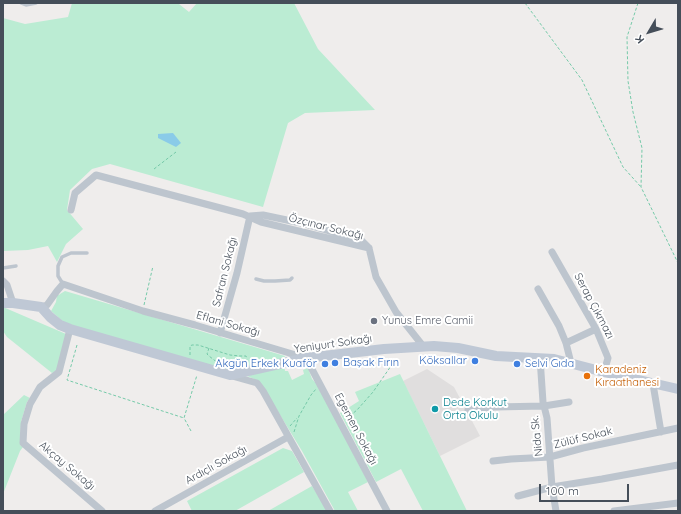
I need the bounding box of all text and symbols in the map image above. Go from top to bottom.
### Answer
north arrow [629,12,669,52]
text: K [632,32,647,47]
street label: Özçınar Sokağı [287,211,365,243]
street label: Safran Sokağı [210,236,240,308]
street label: Serap Çıkmazı [571,271,617,341]
street label: Eflani Sokağı [195,309,261,339]
place label: Yunus Emre Camii [382,314,473,328]
marker: Yunus Emre Camii [369,316,379,326]
street label: Yeniyurt Sokağı [293,332,373,356]
place label: Köksallar [419,354,467,368]
place label: Başak Fırın [343,356,399,370]
marker: Köksallar [470,356,480,366]
place label: Akgün Erkek Kuaför [215,357,317,371]
place label: Selvi Gıda [525,357,574,371]
marker: Başak Fırın [330,358,340,368]
marker: Akgün Erkek Kuaför [320,359,330,369]
marker: Selvi Gıda [512,359,522,369]
place label: Karadeniz Kıraathanesi [595,363,659,389]
marker: Karadeniz Kıraathanesi [582,371,592,381]
street label: Egemen Sokağı [332,391,380,467]
place label: Dede Korkut Orta Okulu [443,396,507,422]
marker: Dede Korkut Orta Okulu [430,404,440,414]
street label: Nida Sk. [528,415,546,457]
street label: Zülüf Sokak [552,424,614,452]
street label: Akçay Sokağı [36,439,98,493]
street label: Ardıçlı Sokağı [183,443,249,487]
scale bar [541,476,631,502]
text: 100 m [546,483,579,498]

